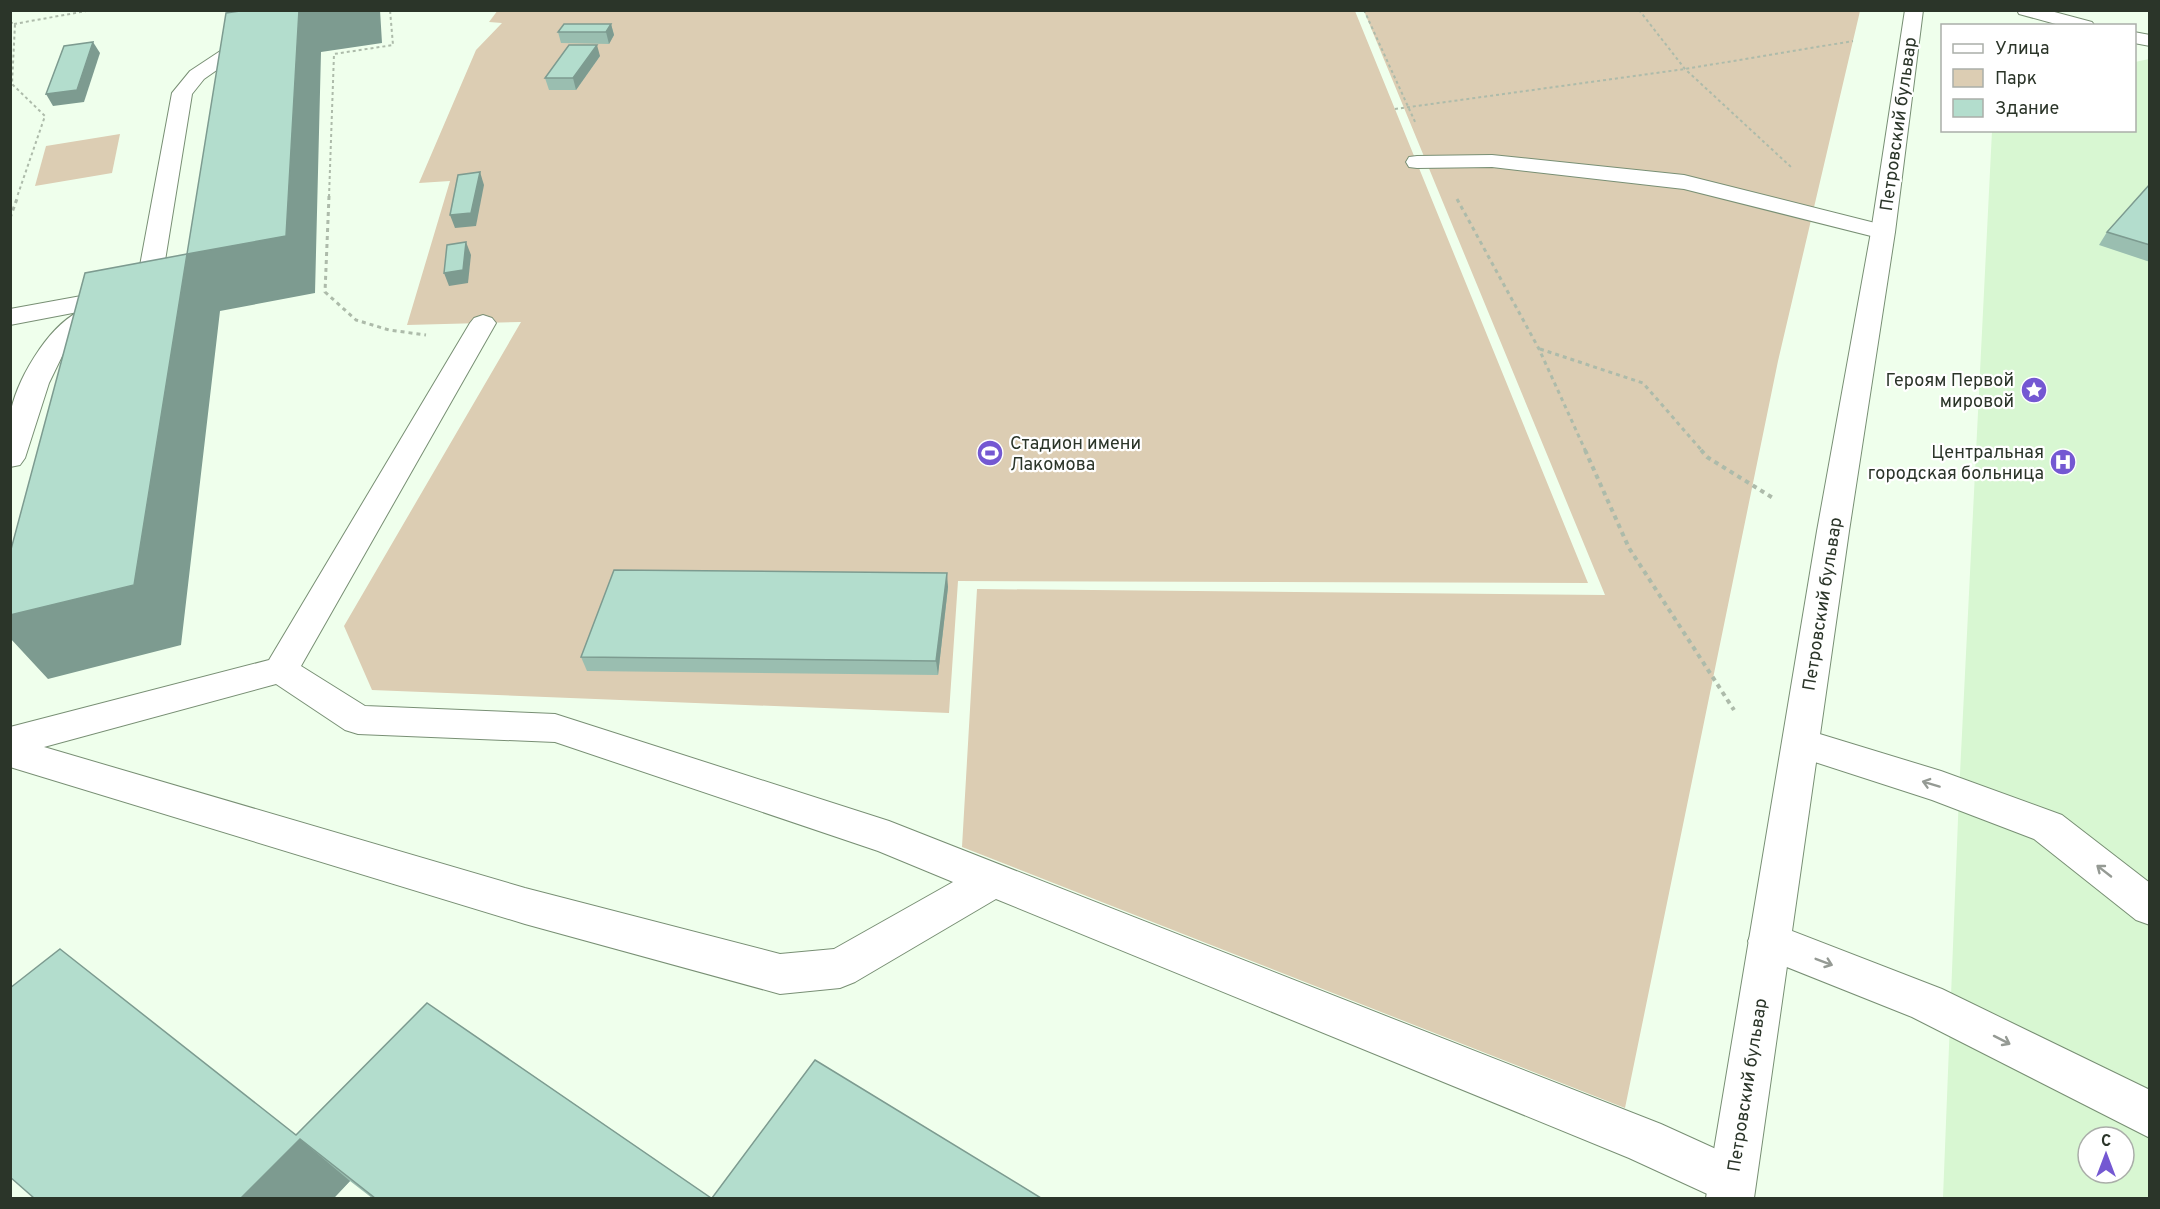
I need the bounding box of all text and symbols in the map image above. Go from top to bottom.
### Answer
legend [1941,24,2136,132]
street label: Петровский бульвар [1876,36,1923,213]
text: Улица [1995,38,2049,61]
text: Парк [1995,68,2037,91]
text: Здание [1995,98,2059,121]
place label: Героям Первой мировой [1885,370,2014,414]
place icon: Героям Первой мировой [2019,375,2049,405]
place label: Стадион имени Лакомова [1010,433,1141,477]
sports icon: Стадион имени Лакомова [975,438,1005,468]
place label: Центральная городская больница [1868,442,2044,486]
hospital icon: Центральная городская больница [2048,447,2078,477]
street label: Петровский бульвар [1798,516,1849,693]
one-way arrow [1922,778,1941,789]
one-way arrow [2096,864,2112,877]
one-way arrow [1814,958,1833,969]
street label: Петровский бульвар [1723,997,1774,1174]
one-way arrow [1993,1035,2011,1046]
north arrow [2076,1125,2136,1185]
text: С [2101,1132,2111,1152]

